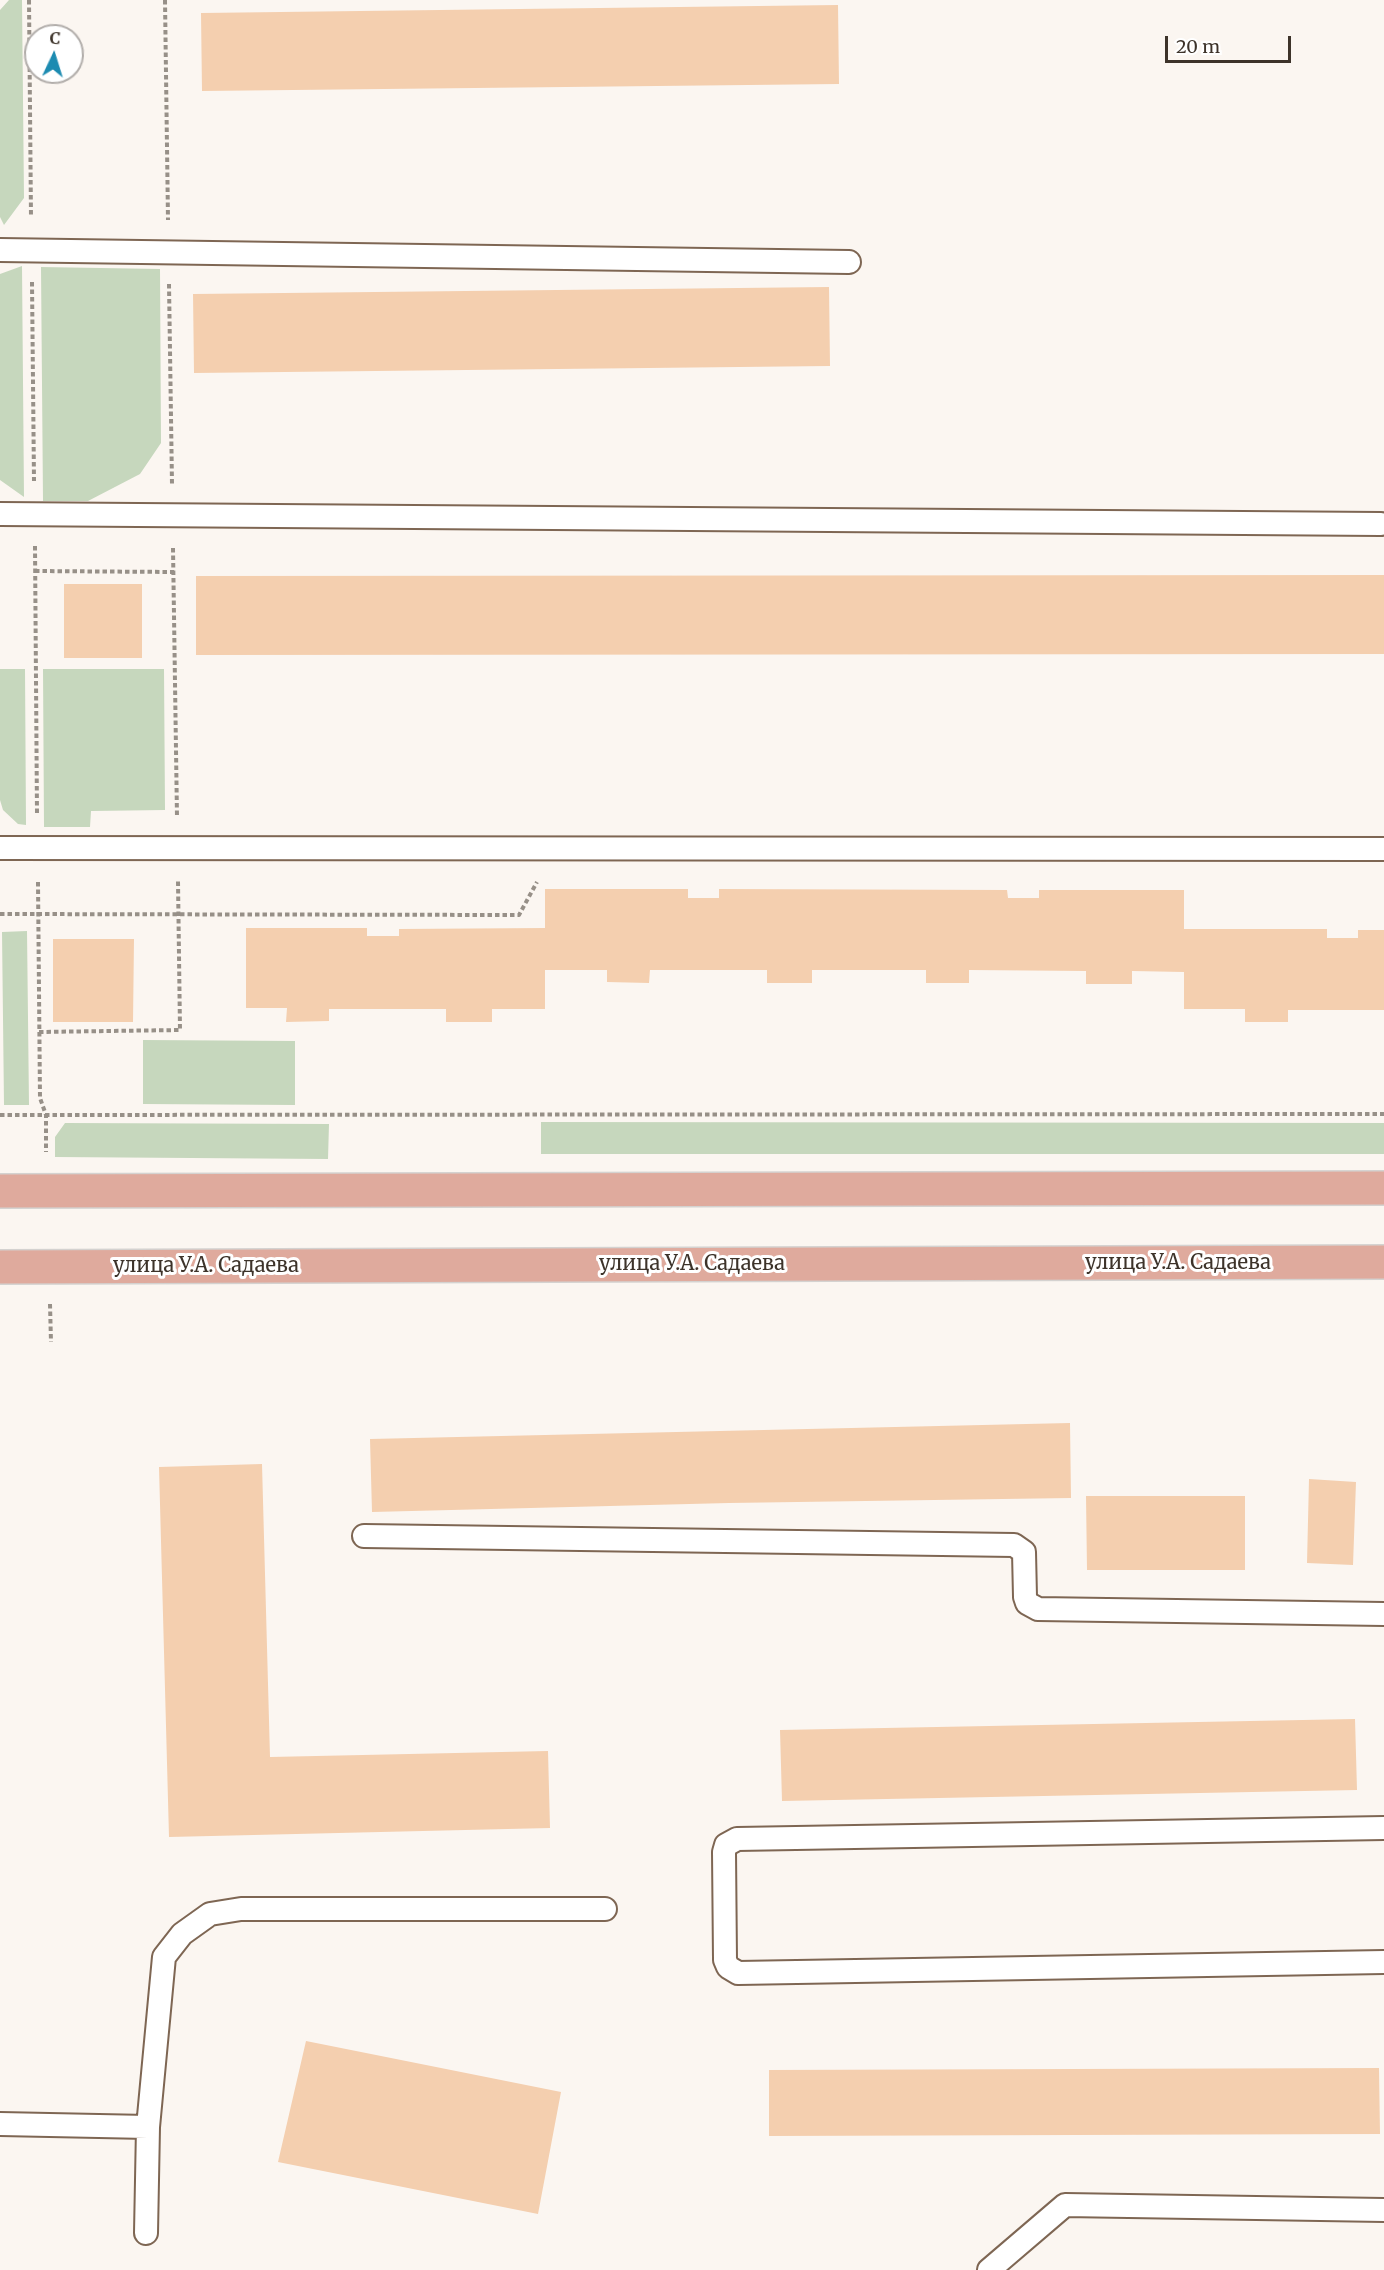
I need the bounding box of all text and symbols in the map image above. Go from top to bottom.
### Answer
north arrow [24,24,84,84]
scale bar [1168,24,1294,62]
text: С [49,28,61,48]
text: 20 m [1176,35,1220,58]
street label: улица У.А. Садаева [1085,1251,1271,1275]
street label: улица У.А. Садаева [599,1252,785,1276]
street label: улица У.А. Садаева [113,1254,299,1278]

